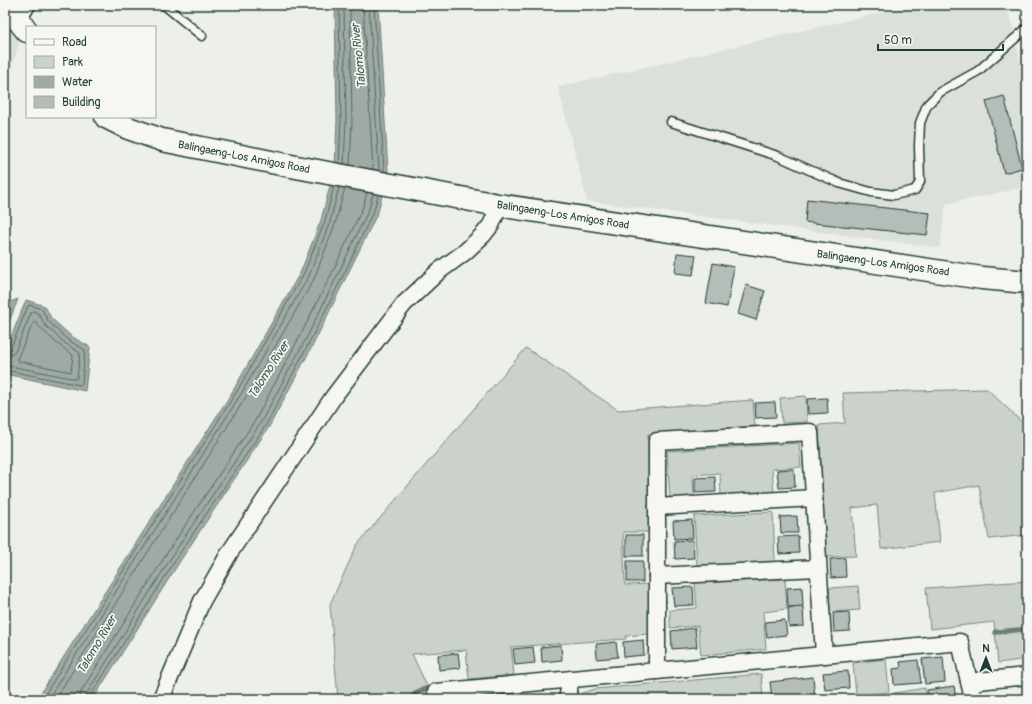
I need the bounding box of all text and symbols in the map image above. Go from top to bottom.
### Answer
water label: Talomo River [348,21,370,89]
legend [26,26,156,118]
scale bar [878,26,1003,52]
text: 50 m [884,33,912,48]
text: Road [62,35,87,50]
text: Park [62,55,83,70]
text: Water [62,75,93,90]
text: Building [62,95,101,110]
street label: Balingaeng-Los Amigos Road [177,138,311,176]
street label: Balingaeng-Los Amigos Road [496,198,630,232]
street label: Balingaeng-Los Amigos Road [816,247,950,279]
water label: Talomo River [245,337,294,401]
water label: Talomo River [74,612,121,677]
north arrow [966,638,1006,678]
text: N [982,642,990,655]

